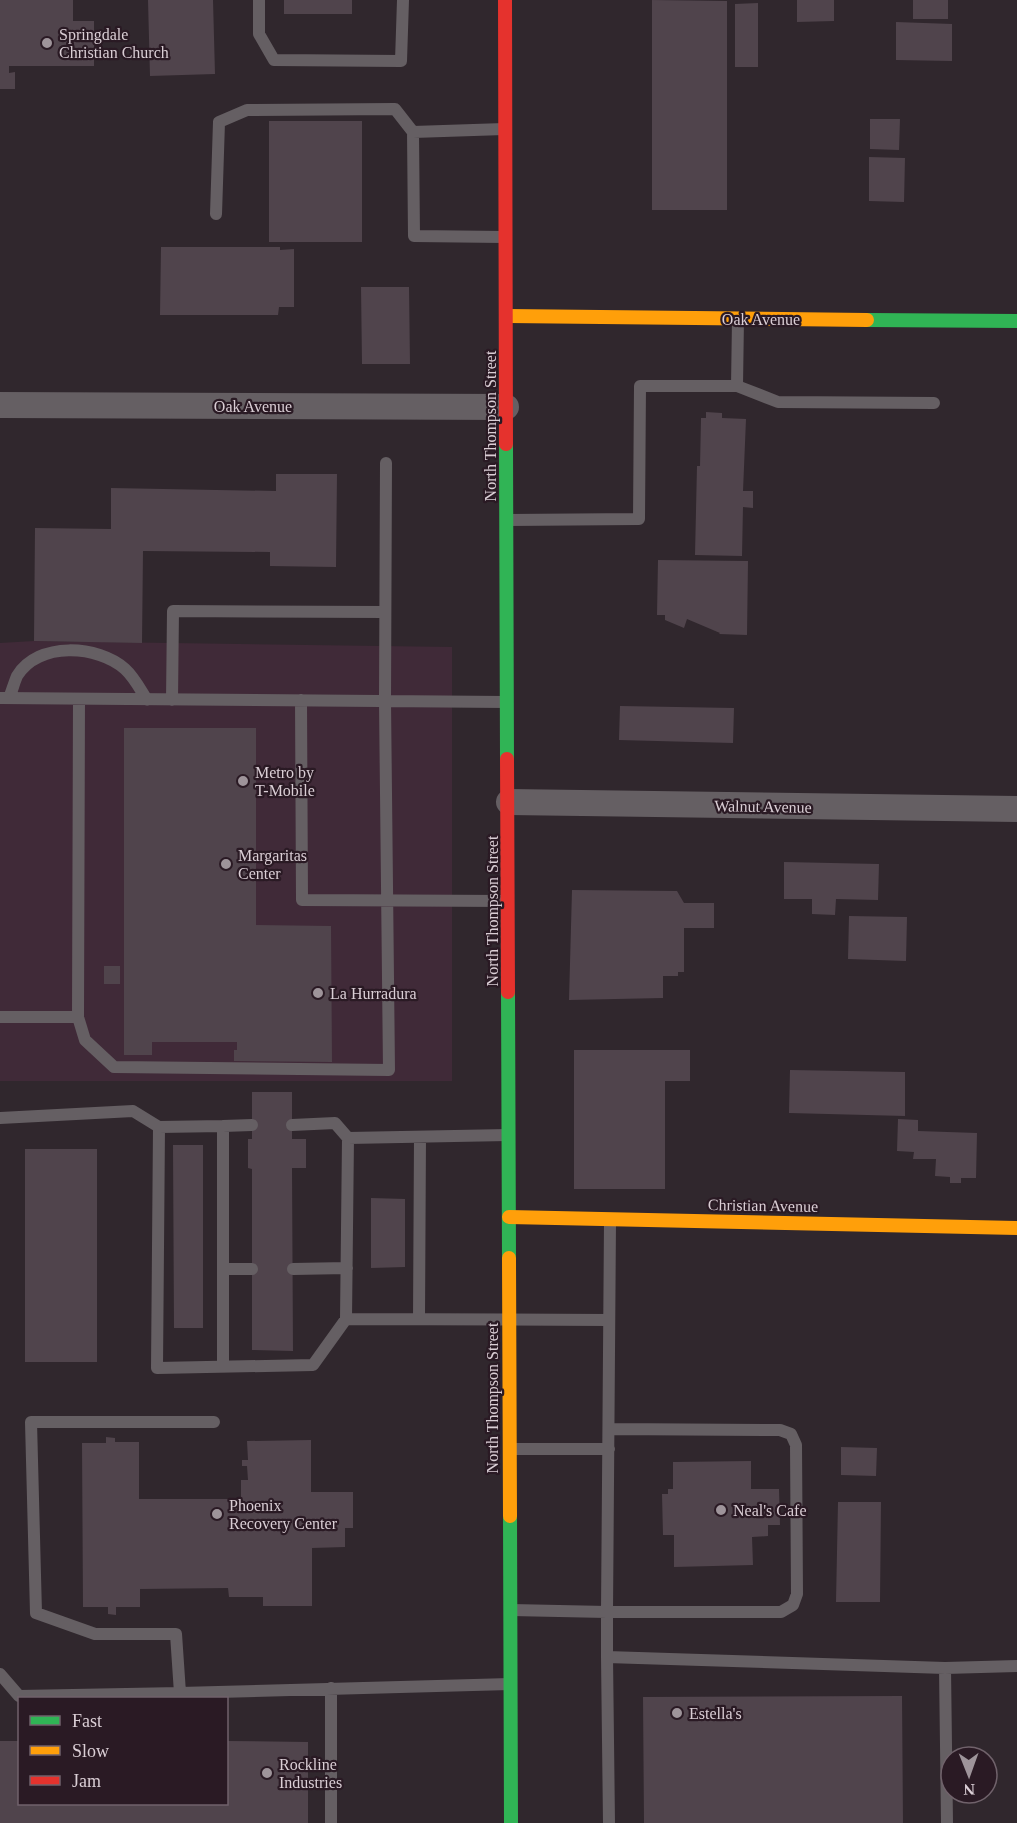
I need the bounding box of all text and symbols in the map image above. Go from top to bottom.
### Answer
place label: Springdale Christian Church [59,26,169,61]
marker: Springdale Christian Church [40,36,54,50]
street label: Oak Avenue [722,311,800,328]
street label: North Thompson Street [482,350,500,501]
street label: Oak Avenue [214,398,292,415]
place label: Metro by T-Mobile [255,764,315,799]
marker: Metro by T-Mobile [236,774,250,788]
street label: Walnut Avenue [714,797,812,816]
street label: North Thompson Street [484,835,502,986]
place label: Margaritas Center [238,847,307,882]
marker: Margaritas Center [219,857,233,871]
place label: La Hurradura [330,985,417,1002]
marker: La Hurradura [311,986,325,1000]
street label: Christian Avenue [708,1196,818,1215]
street label: North Thompson Street [484,1322,502,1473]
place label: Phoenix Recovery Center [229,1497,338,1533]
place label: Neal's Cafe [733,1502,807,1519]
marker: Neal's Cafe [714,1503,728,1517]
marker: Phoenix Recovery Center [210,1507,224,1521]
legend [18,1697,228,1805]
place label: Estella's [689,1705,742,1722]
marker: Estella's [670,1706,684,1720]
text: Fast [72,1711,102,1731]
text: Slow [72,1741,109,1761]
north arrow [939,1745,999,1805]
place label: Rockline Industries [279,1756,342,1791]
marker: Rockline Industries [260,1766,274,1780]
text: Jam [72,1771,101,1791]
text: N [963,1781,975,1798]

